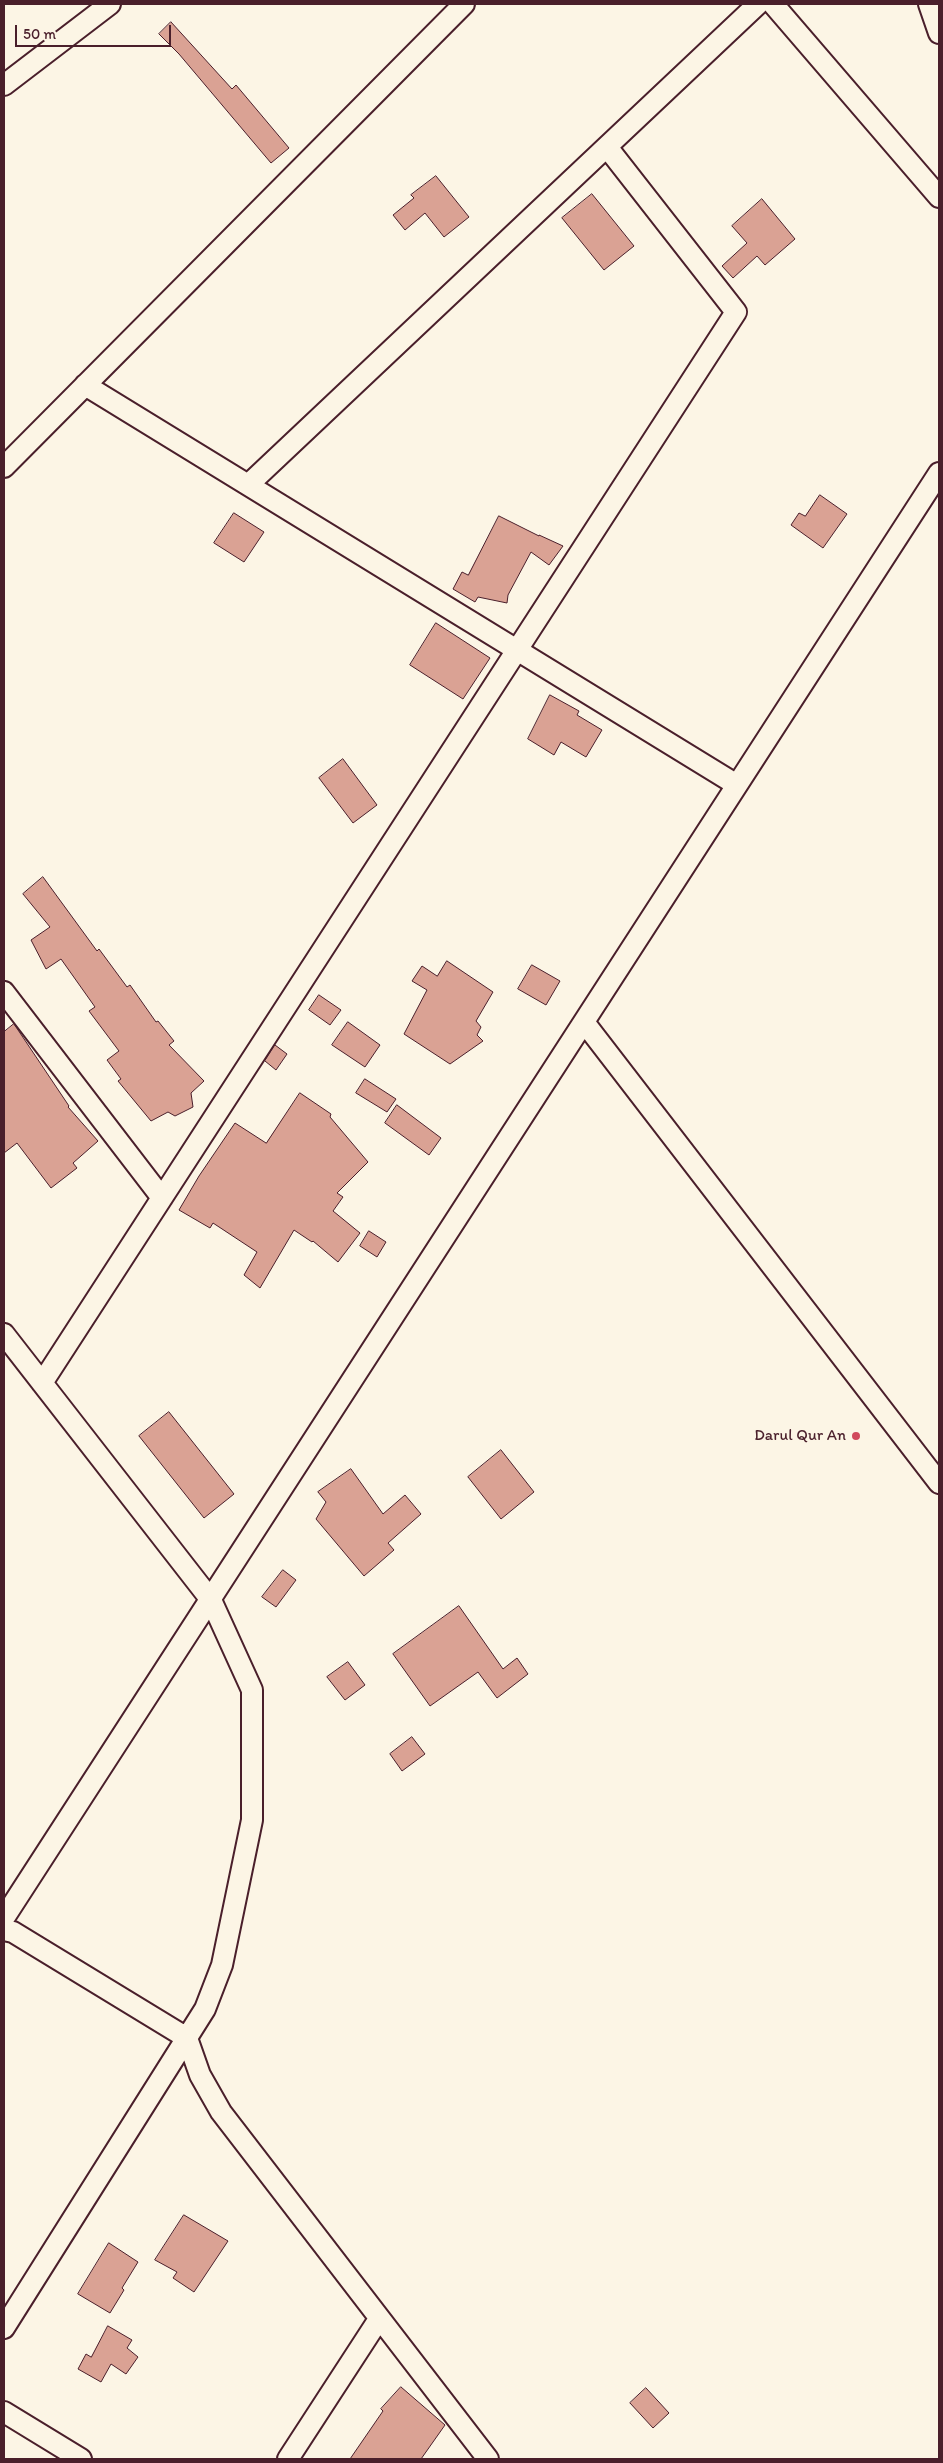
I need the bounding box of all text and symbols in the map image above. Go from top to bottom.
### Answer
scale bar [18,15,174,47]
text: 50 m [23,25,56,43]
place label: Darul Qur An [754,1426,846,1446]
marker: Darul Qur An [850,1430,862,1442]

